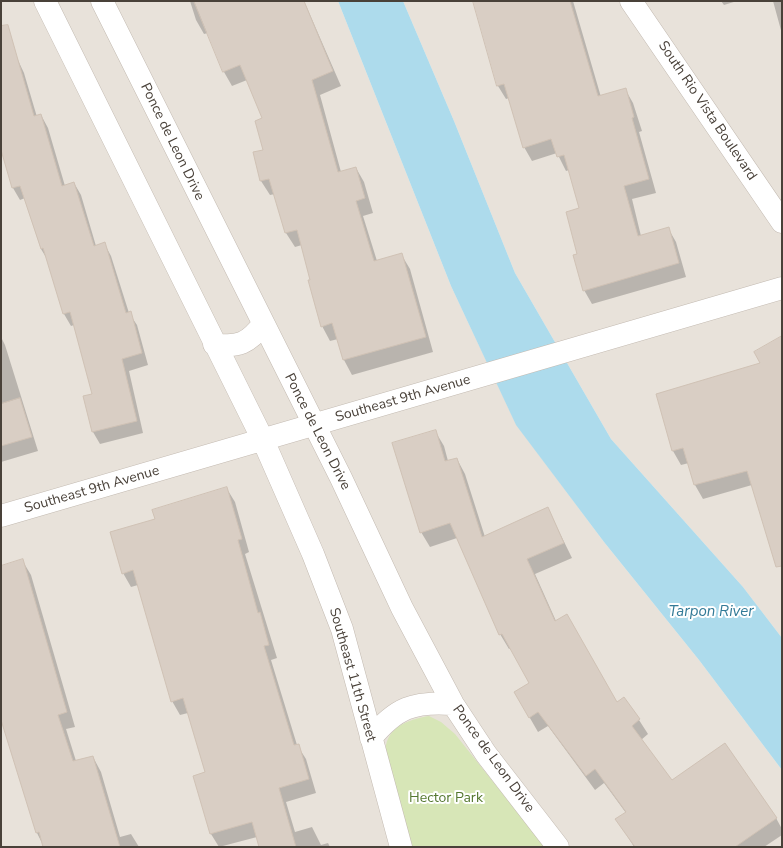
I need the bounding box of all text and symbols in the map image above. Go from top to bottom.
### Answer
street label: South Rio Vista Boulevard [654,38,760,184]
street label: Ponce de Leon Drive [136,81,208,203]
street label: Ponce de Leon Drive [280,371,354,493]
street label: Southeast 9th Avenue [334,372,472,426]
street label: Southeast 9th Avenue [23,463,161,517]
water label: Tarpon River [668,603,754,621]
street label: Southeast 11th Street [325,606,379,744]
street label: Ponce de Leon Drive [448,702,538,816]
park label: Hector Park [409,791,483,807]

